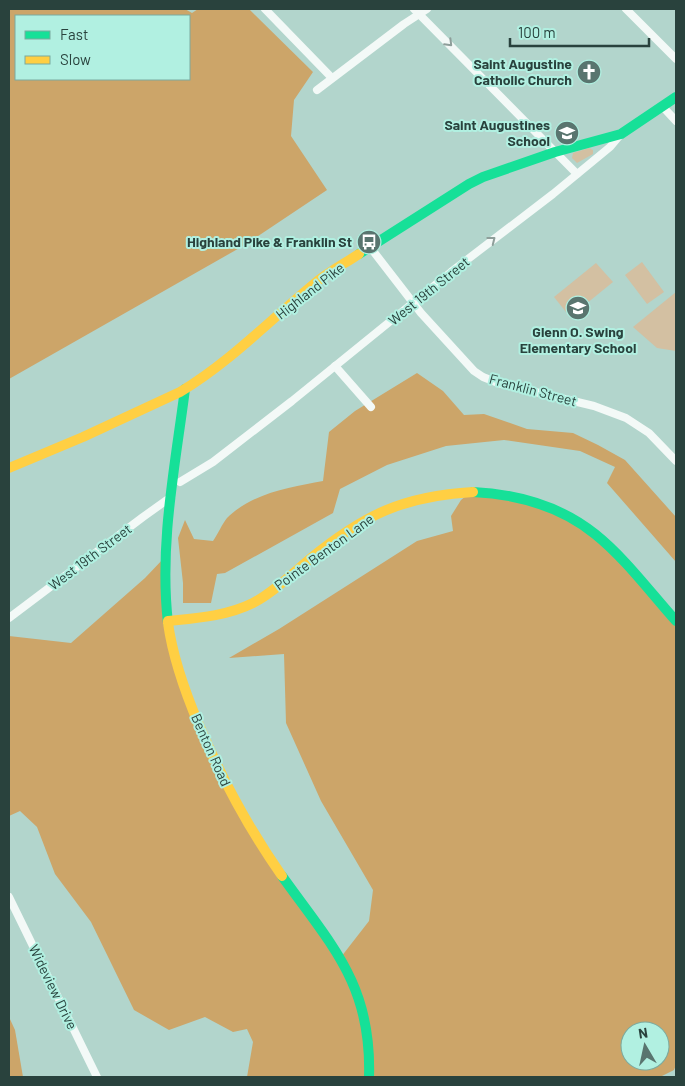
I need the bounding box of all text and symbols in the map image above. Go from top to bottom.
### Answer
legend [15,15,190,80]
scale bar [510,15,649,47]
text: 100 m [518,23,556,41]
text: Fast [60,25,88,43]
one-way arrow [443,38,452,47]
text: Slow [60,50,91,68]
place label: Saint Augustine Catholic Church [473,55,572,88]
church icon: Saint Augustine Catholic Church [576,59,602,85]
place label: Saint Augustines School [444,116,550,149]
school or university icon: Saint Augustines School [554,120,580,146]
bus stop icon: Highland Pike & Franklin St [356,229,382,255]
place label: Highland Pike & Franklin St [187,233,352,250]
one-way arrow [487,236,496,245]
street label: West 19th Street [385,253,473,329]
street label: Highland Pike [272,259,347,323]
school or university icon: Glenn O. Swing Elementary School [565,295,591,321]
place label: Glenn O. Swing Elementary School [520,323,636,356]
street label: Franklin Street [488,370,579,409]
street label: Pointe Benton Lane [271,510,377,593]
street label: West 19th Street [45,520,135,593]
street label: Benton Road [188,711,235,789]
street label: Wideview Drive [26,942,81,1032]
north arrow [620,1021,670,1071]
text: N [637,1024,649,1042]

